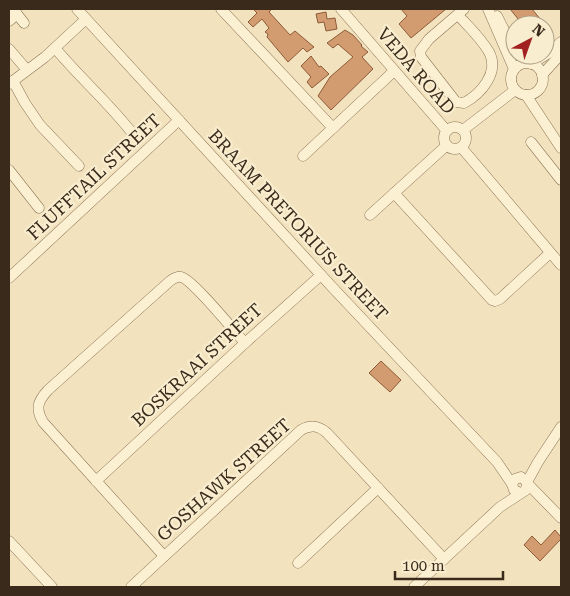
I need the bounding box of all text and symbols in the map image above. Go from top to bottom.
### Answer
north arrow [505,15,555,65]
text: N [529,21,548,40]
street label: VEDA ROAD [373,23,460,118]
street label: FLUFFTAIL STREET [23,109,165,244]
street label: BRAAM PRETORIUS STREET [204,125,392,324]
street label: BOSKRAAI STREET [127,299,266,430]
street label: GOSHAWK STREET [152,414,295,545]
scale bar [395,548,502,580]
text: 100 m [402,557,445,575]

